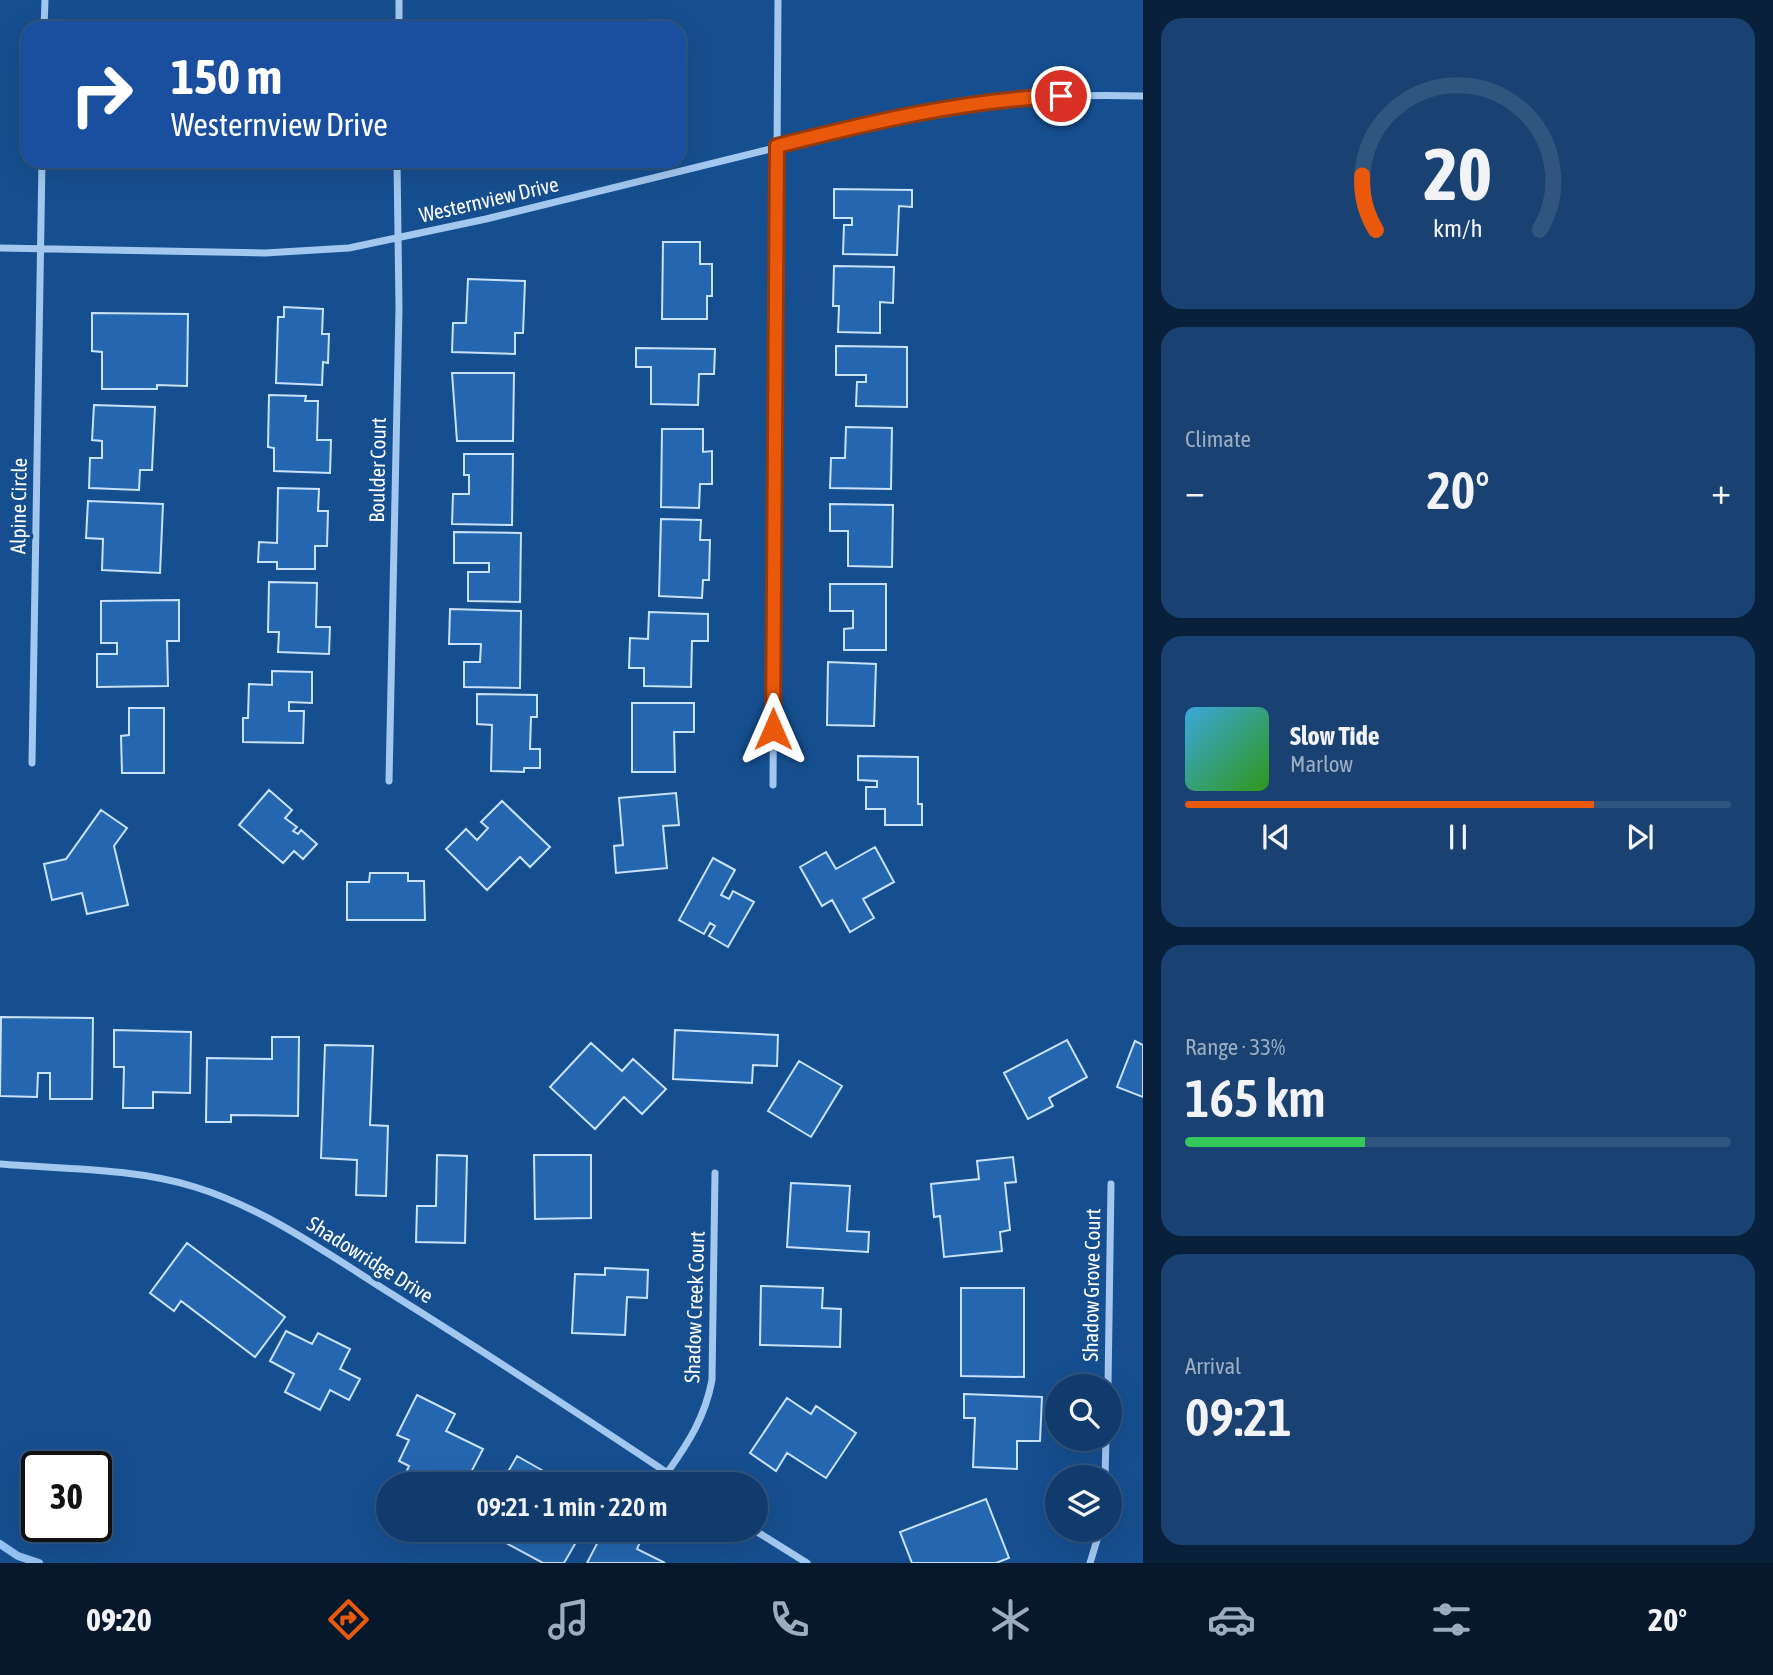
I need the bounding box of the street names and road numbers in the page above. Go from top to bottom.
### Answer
street label: Westernview Drive [417,171,561,227]
street label: Boulder Court [364,417,390,523]
street label: Alpine Circle [5,458,31,554]
street label: Shadow Grove Court [1078,1208,1104,1362]
street label: Shadowridge Drive [303,1211,438,1307]
street label: Shadow Creek Court [679,1231,709,1383]

